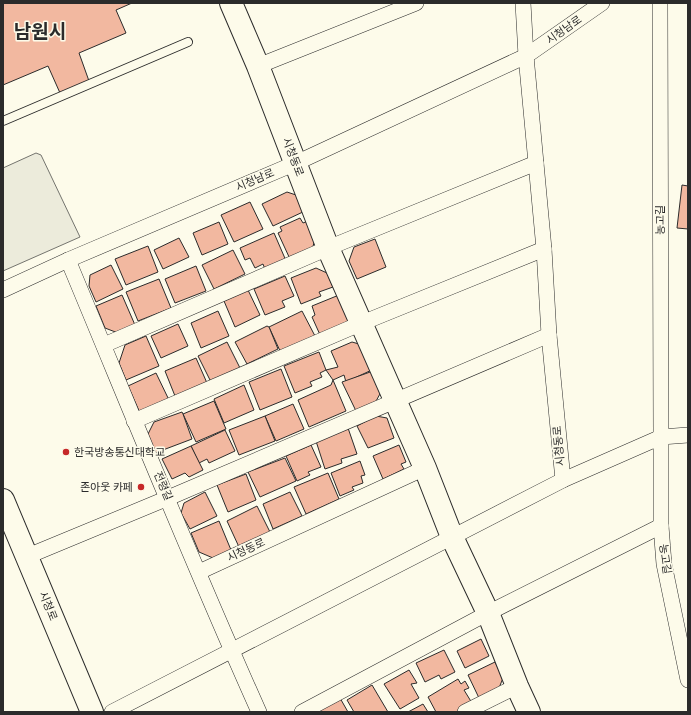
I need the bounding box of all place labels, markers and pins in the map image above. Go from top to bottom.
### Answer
place label: 한국방송통신대학교 [74,446,165,459]
marker: 한국방송통신대학교 [61,447,71,457]
place label: 존아웃 카페 [80,481,133,494]
marker: 존아웃 카페 [136,482,146,492]

